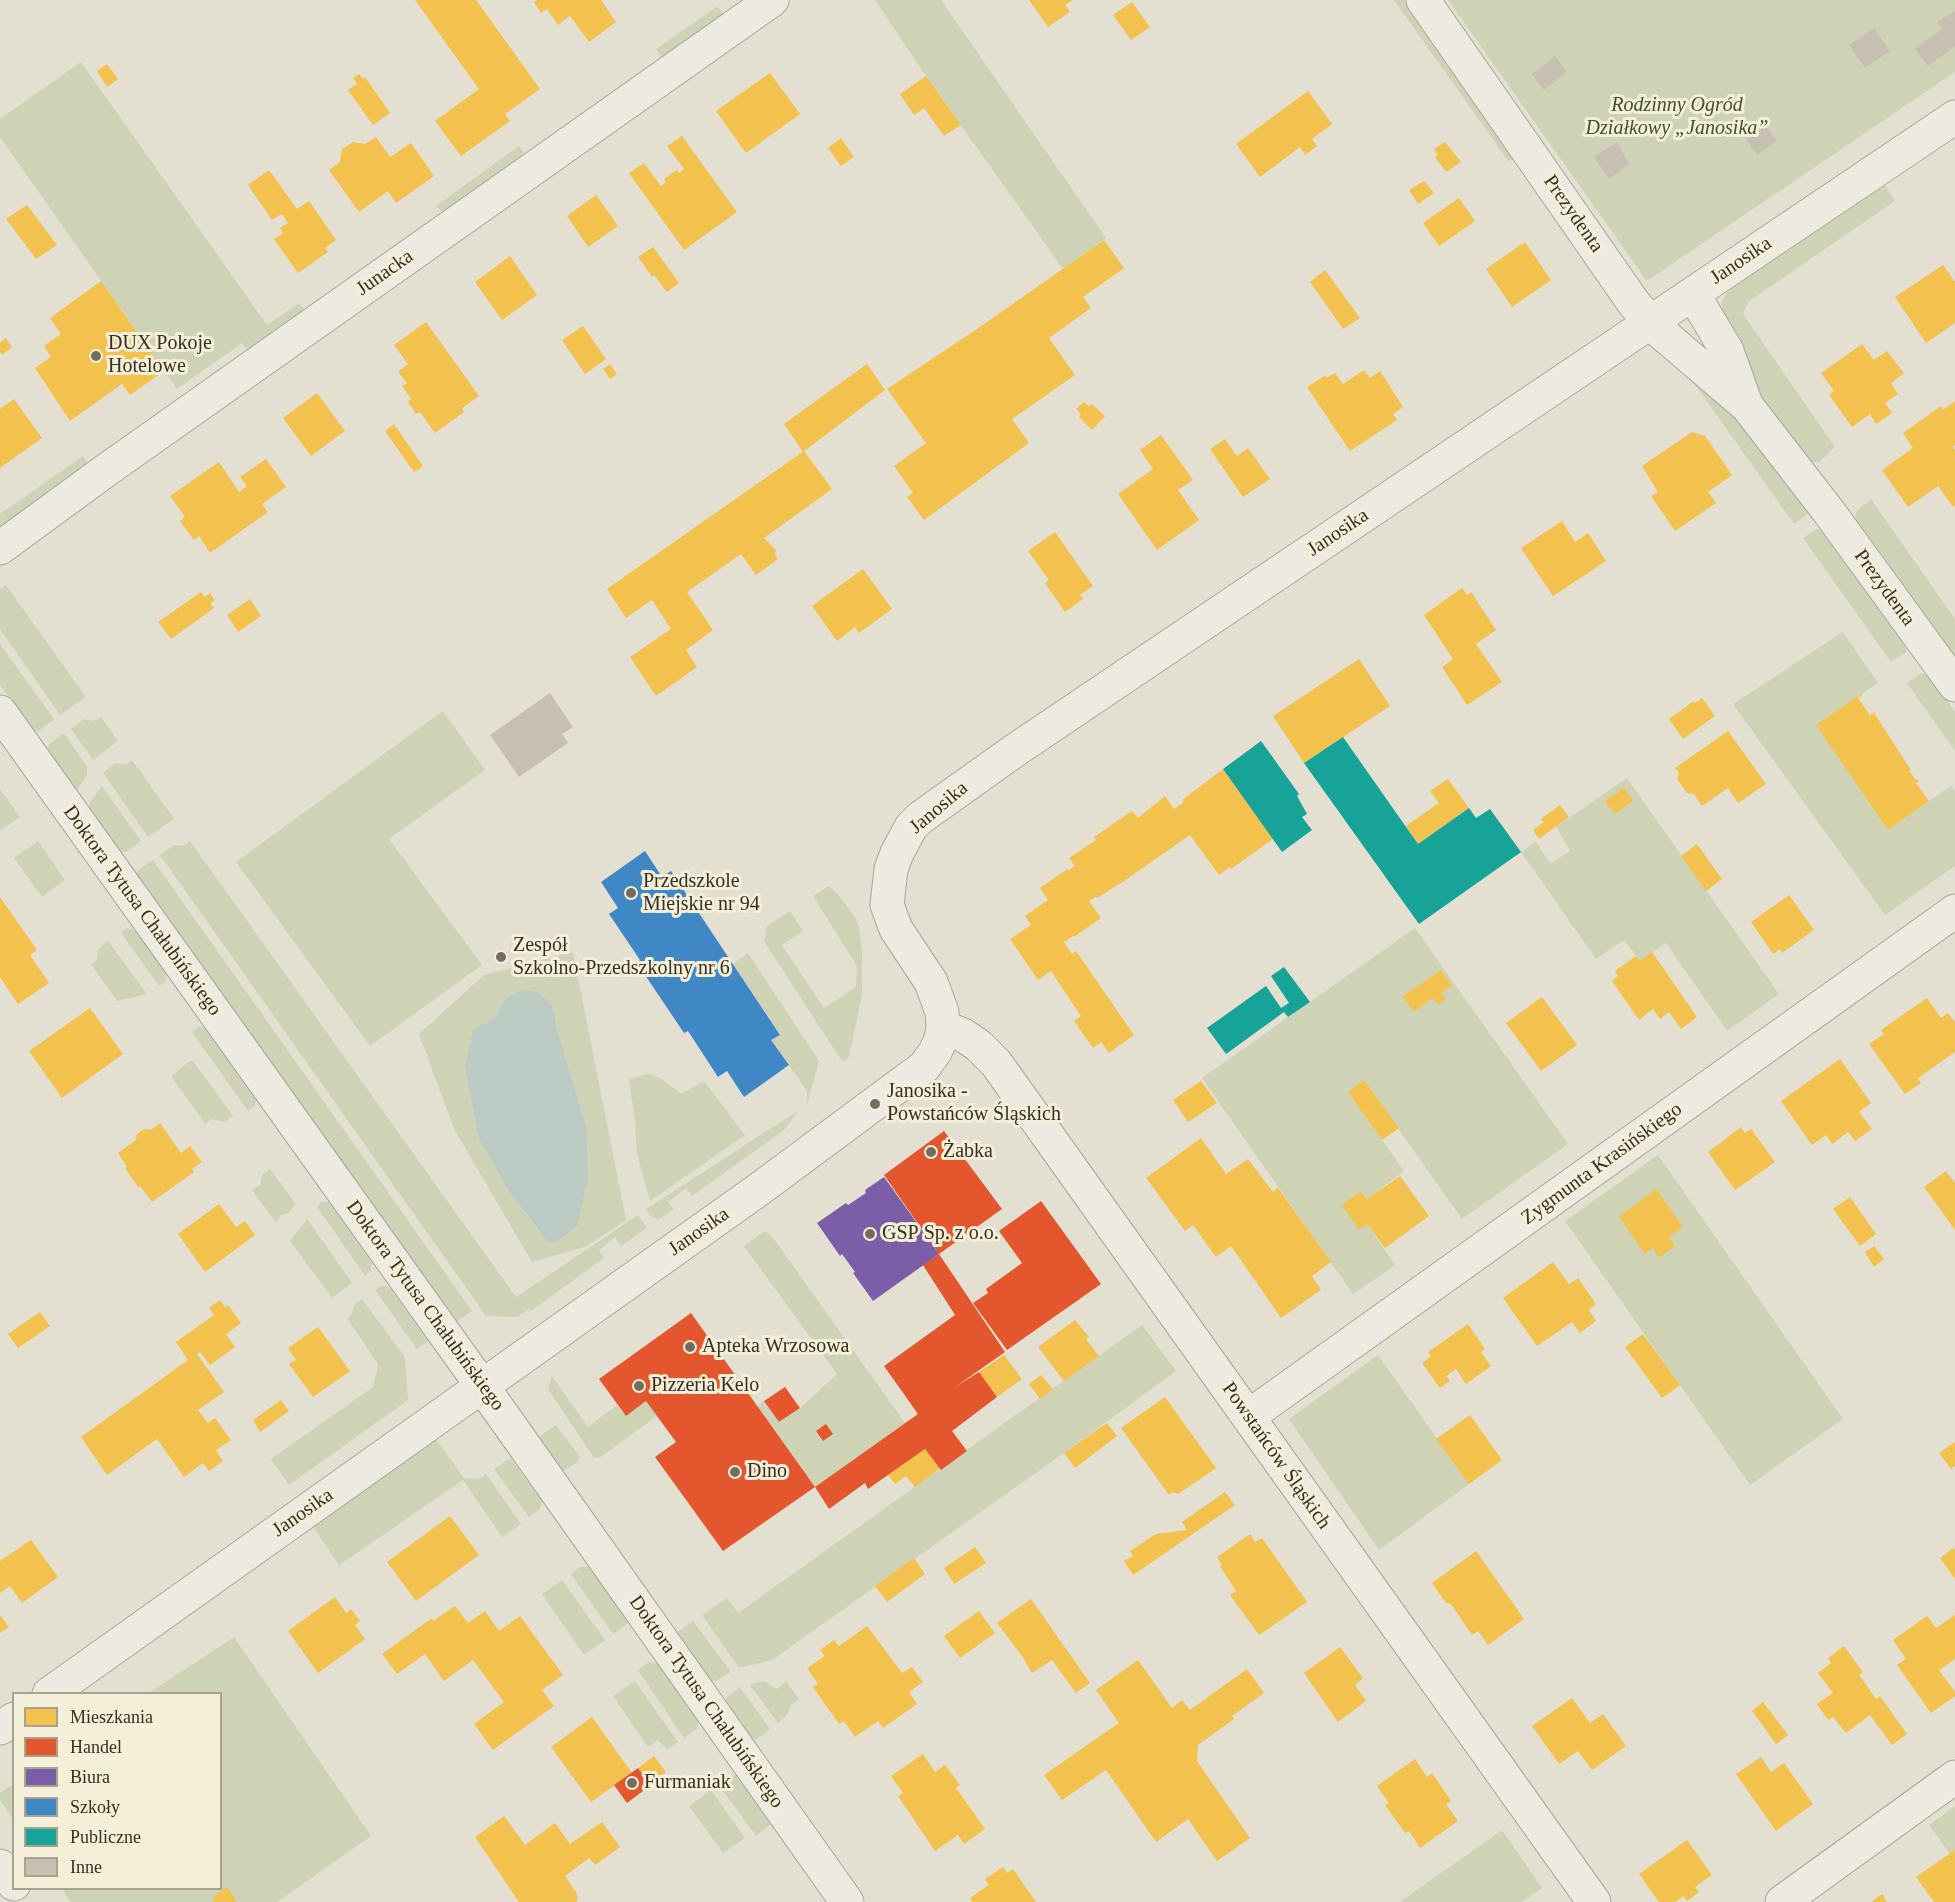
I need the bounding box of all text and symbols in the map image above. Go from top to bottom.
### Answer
park label: Rodzinny Ogród Działkowy „Janosika” [1586,94,1768,141]
street label: Prezydenta [1538,171,1608,257]
street label: Janosika [1706,232,1776,290]
street label: Junacka [352,245,418,301]
place label: DUX Pokoje Hotelowe [108,332,212,379]
marker: DUX Pokoje Hotelowe [89,349,103,363]
street label: Janosika [1303,504,1373,562]
street label: Prezydenta [1848,545,1920,631]
street label: Janosika [905,777,973,839]
street label: Doktora Tytusa Chałubińskiego [58,801,226,1021]
place label: Przedszkole Miejskie nr 94 [643,870,760,917]
marker: Przedszkole Miejskie nr 94 [624,886,638,900]
place label: Zespół Szkolno-Przedszkolny nr 6 [513,934,730,981]
marker: Zespół Szkolno-Przedszkolny nr 6 [494,950,508,964]
place label: Janosika - Powstańców Śląskich [887,1080,1061,1127]
marker: Janosika - Powstańców Śląskich [868,1097,882,1111]
street label: Zygmunta Krasińskiego [1517,1098,1687,1230]
place label: Żabka [943,1140,993,1164]
marker: Żabka [924,1145,938,1159]
street label: Doktora Tytusa Chałubińskiego [341,1196,509,1416]
street label: Janosika [664,1202,734,1262]
place label: GSP Sp. z o.o. [882,1222,999,1246]
marker: GSP Sp. z o.o. [863,1227,877,1241]
place label: Apteka Wrzosowa [702,1335,849,1359]
marker: Apteka Wrzosowa [683,1340,697,1354]
place label: Pizzeria Kelo [651,1374,759,1398]
street label: Powstańców Śląskich [1216,1378,1336,1534]
marker: Pizzeria Kelo [632,1379,646,1393]
place label: Dino [747,1460,787,1484]
marker: Dino [728,1465,742,1479]
street label: Janosika [268,1483,338,1543]
street label: Doktora Tytusa Chałubińskiego [623,1591,789,1813]
legend [12,1692,222,1890]
text: Mieszkania [70,1707,153,1727]
text: Handel [70,1737,122,1757]
text: Biura [70,1767,110,1787]
place label: Furmaniak [644,1771,731,1795]
marker: Furmaniak [625,1776,639,1790]
text: Szkoły [70,1797,120,1817]
text: Publiczne [70,1827,141,1847]
text: Inne [70,1857,102,1877]

